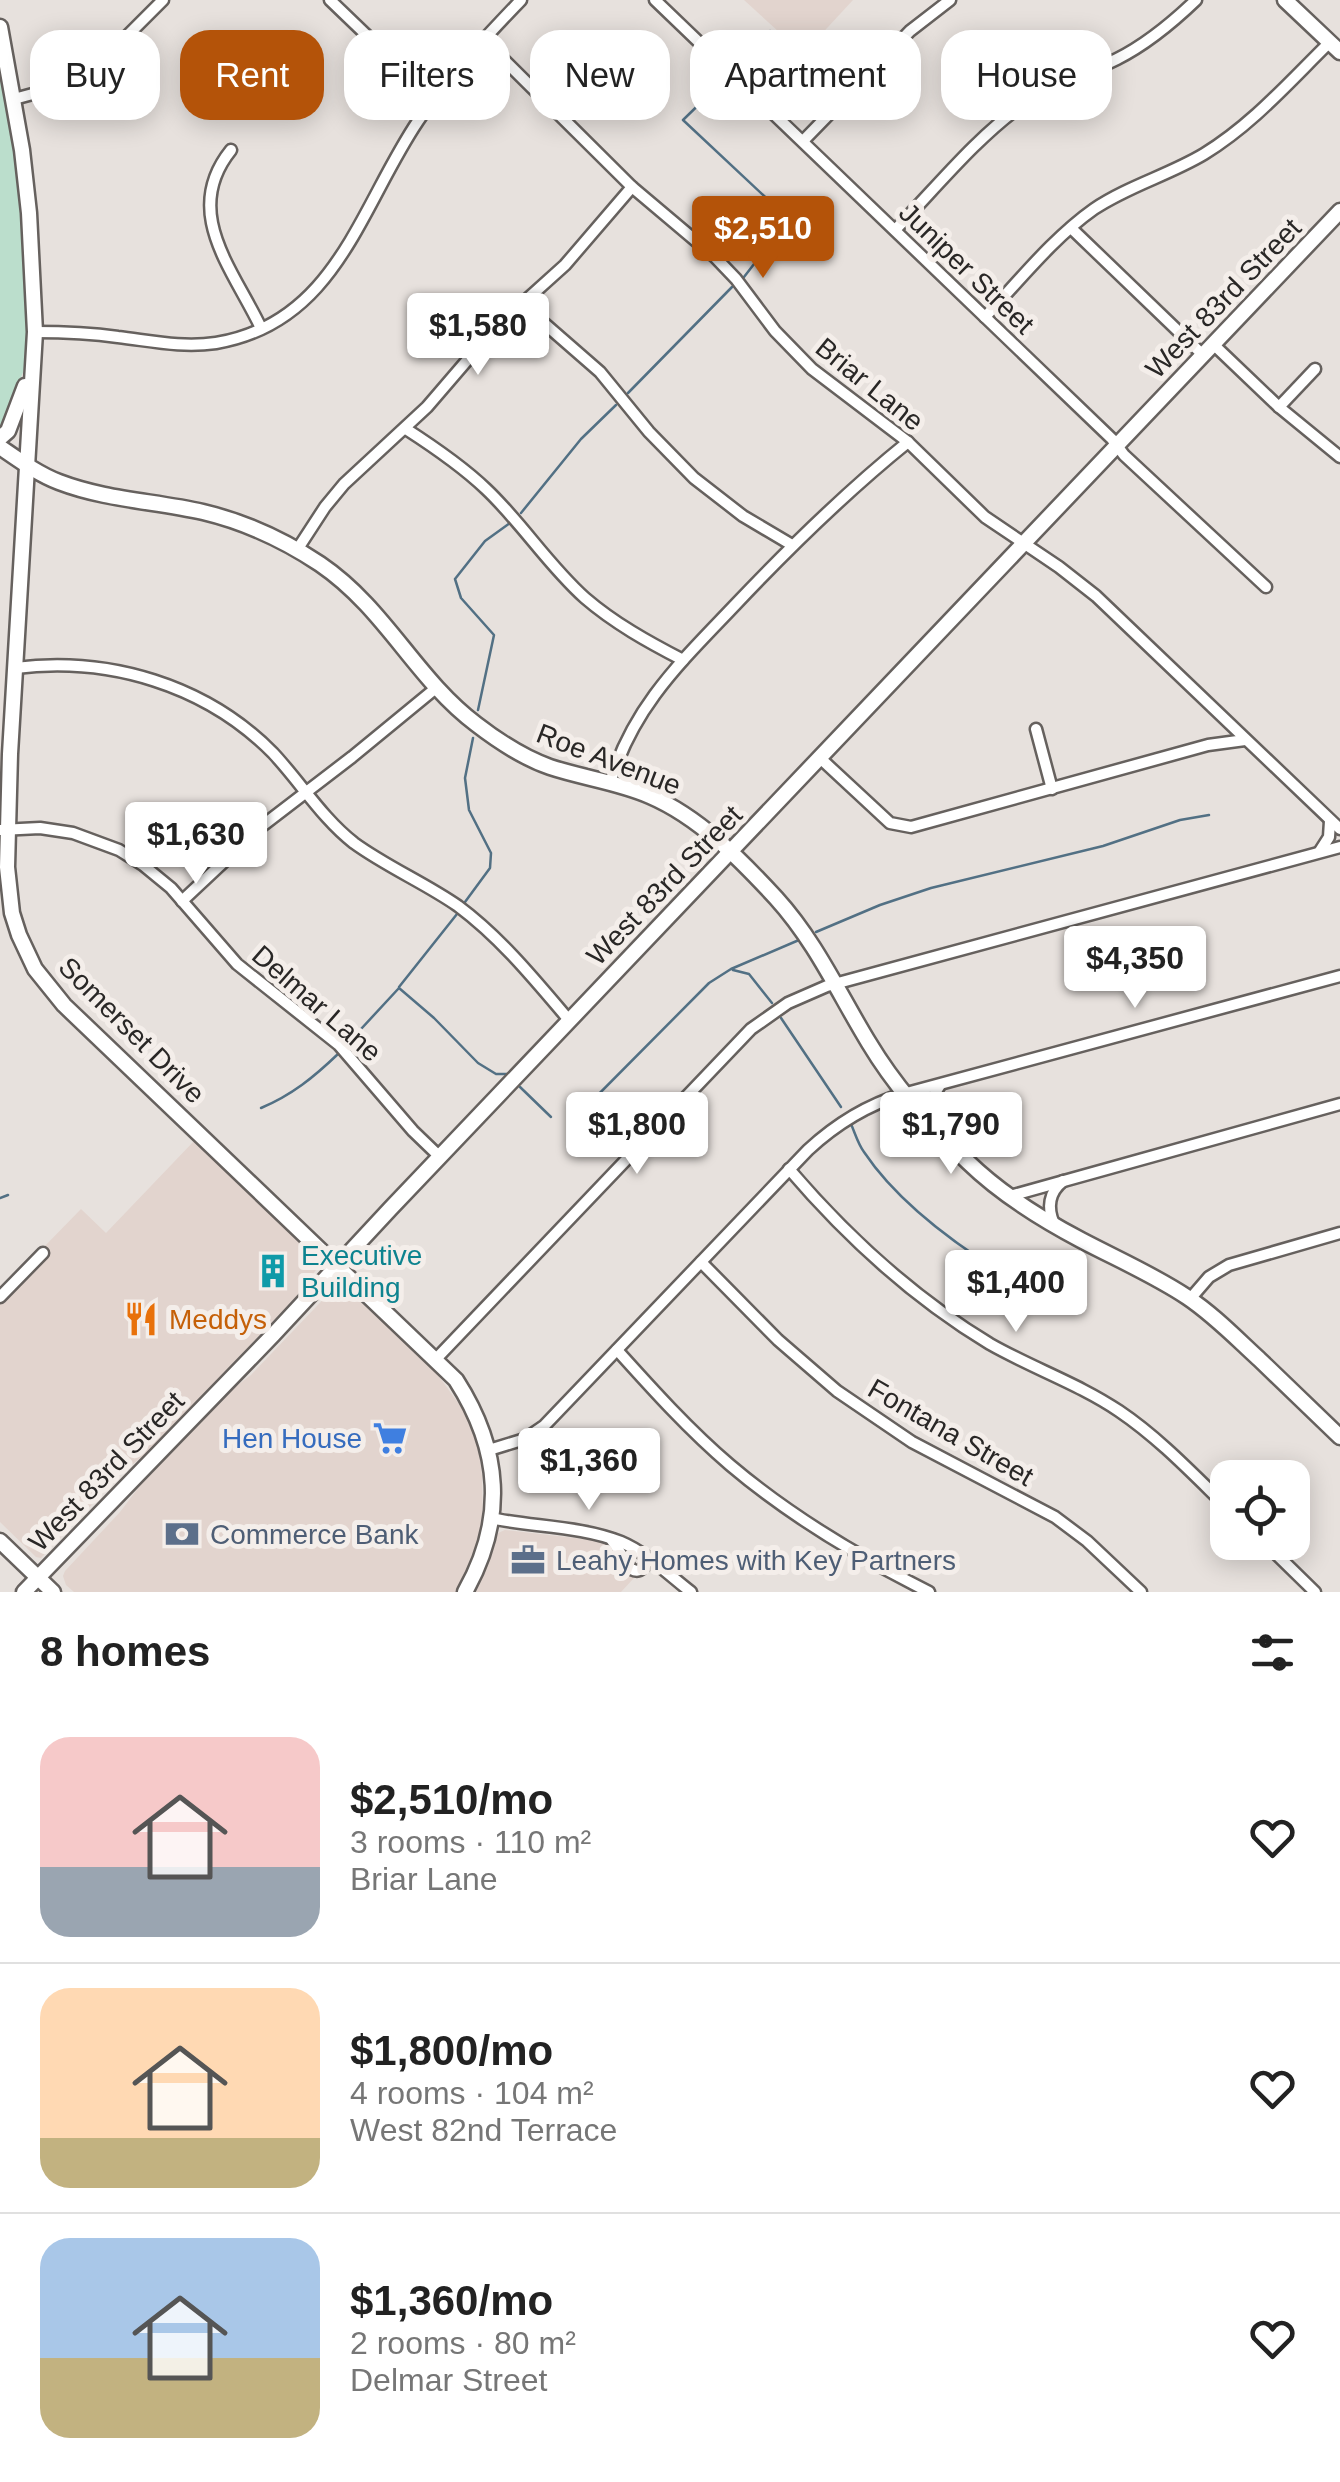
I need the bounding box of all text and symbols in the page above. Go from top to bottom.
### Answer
chip: Buy [30,30,160,120]
chip: Rent [180,30,324,120]
chip: Filters [344,30,510,120]
chip: New [530,30,670,120]
chip: Apartment [690,30,921,120]
chip: House [941,30,1112,120]
pin: $2,510 [682,196,844,281]
street label: Juniper Street [893,197,1040,340]
text: $2,510 [714,210,812,246]
street label: West 83rd Street [1139,212,1307,384]
pin: $1,580 [397,293,559,378]
text: $1,580 [429,307,527,343]
street label: Briar Lane [810,332,930,437]
street label: Roe Avenue [532,718,685,801]
street label: West 83rd Street [580,799,748,971]
pin: $1,630 [115,802,277,887]
text: $1,630 [147,816,245,852]
pin: $4,350 [1054,926,1216,1011]
street label: Delmar Lane [246,939,387,1068]
text: $4,350 [1086,940,1184,976]
street label: Somerset Drive [52,951,211,1110]
pin: $1,800 [556,1092,718,1177]
pin: $1,790 [870,1092,1032,1177]
text: $1,800 [588,1106,686,1142]
text: $1,790 [902,1106,1000,1142]
place label: Executive Building [301,1240,422,1303]
pin: $1,400 [935,1250,1097,1335]
building icon: Executive Building [254,1252,292,1290]
text: $1,400 [967,1264,1065,1300]
restaurant icon: Meddys [122,1300,160,1338]
place label: Meddys [169,1304,267,1335]
street label: Fontana Street [863,1373,1039,1492]
street label: West 83rd Street [22,1385,190,1557]
supermarket icon: Hen House [371,1419,409,1457]
place label: Hen House [222,1423,362,1454]
pin: $1,360 [508,1428,670,1513]
text: $1,360 [540,1442,638,1478]
map controls [1210,1460,1310,1560]
button: locate [1210,1460,1310,1560]
bank icon: Commerce Bank [163,1515,201,1553]
place label: Commerce Bank [210,1519,420,1550]
office icon: Leahy Homes with Key Partners [509,1541,547,1579]
place label: Leahy Homes with Key Partners [556,1545,956,1576]
icon: filters [1245,1625,1300,1680]
text: 8 homes [40,1628,210,1675]
text: $2,510/mo [350,1776,553,1823]
icon: home [120,1777,240,1897]
icon: heart [1245,1810,1300,1865]
text: 3 rooms · 110 m² [350,1824,591,1860]
text: Briar Lane [350,1861,498,1897]
text: $1,800/mo [350,2027,553,2074]
icon: home [120,2028,240,2148]
icon: heart [1245,2061,1300,2116]
text: 4 rooms · 104 m² [350,2075,594,2111]
text: West 82nd Terrace [350,2112,617,2148]
text: $1,360/mo [350,2277,553,2324]
icon: home [120,2278,240,2398]
icon: heart [1245,2311,1300,2366]
text: 2 rooms · 80 m² [350,2325,576,2361]
text: Delmar Street [350,2362,547,2398]

